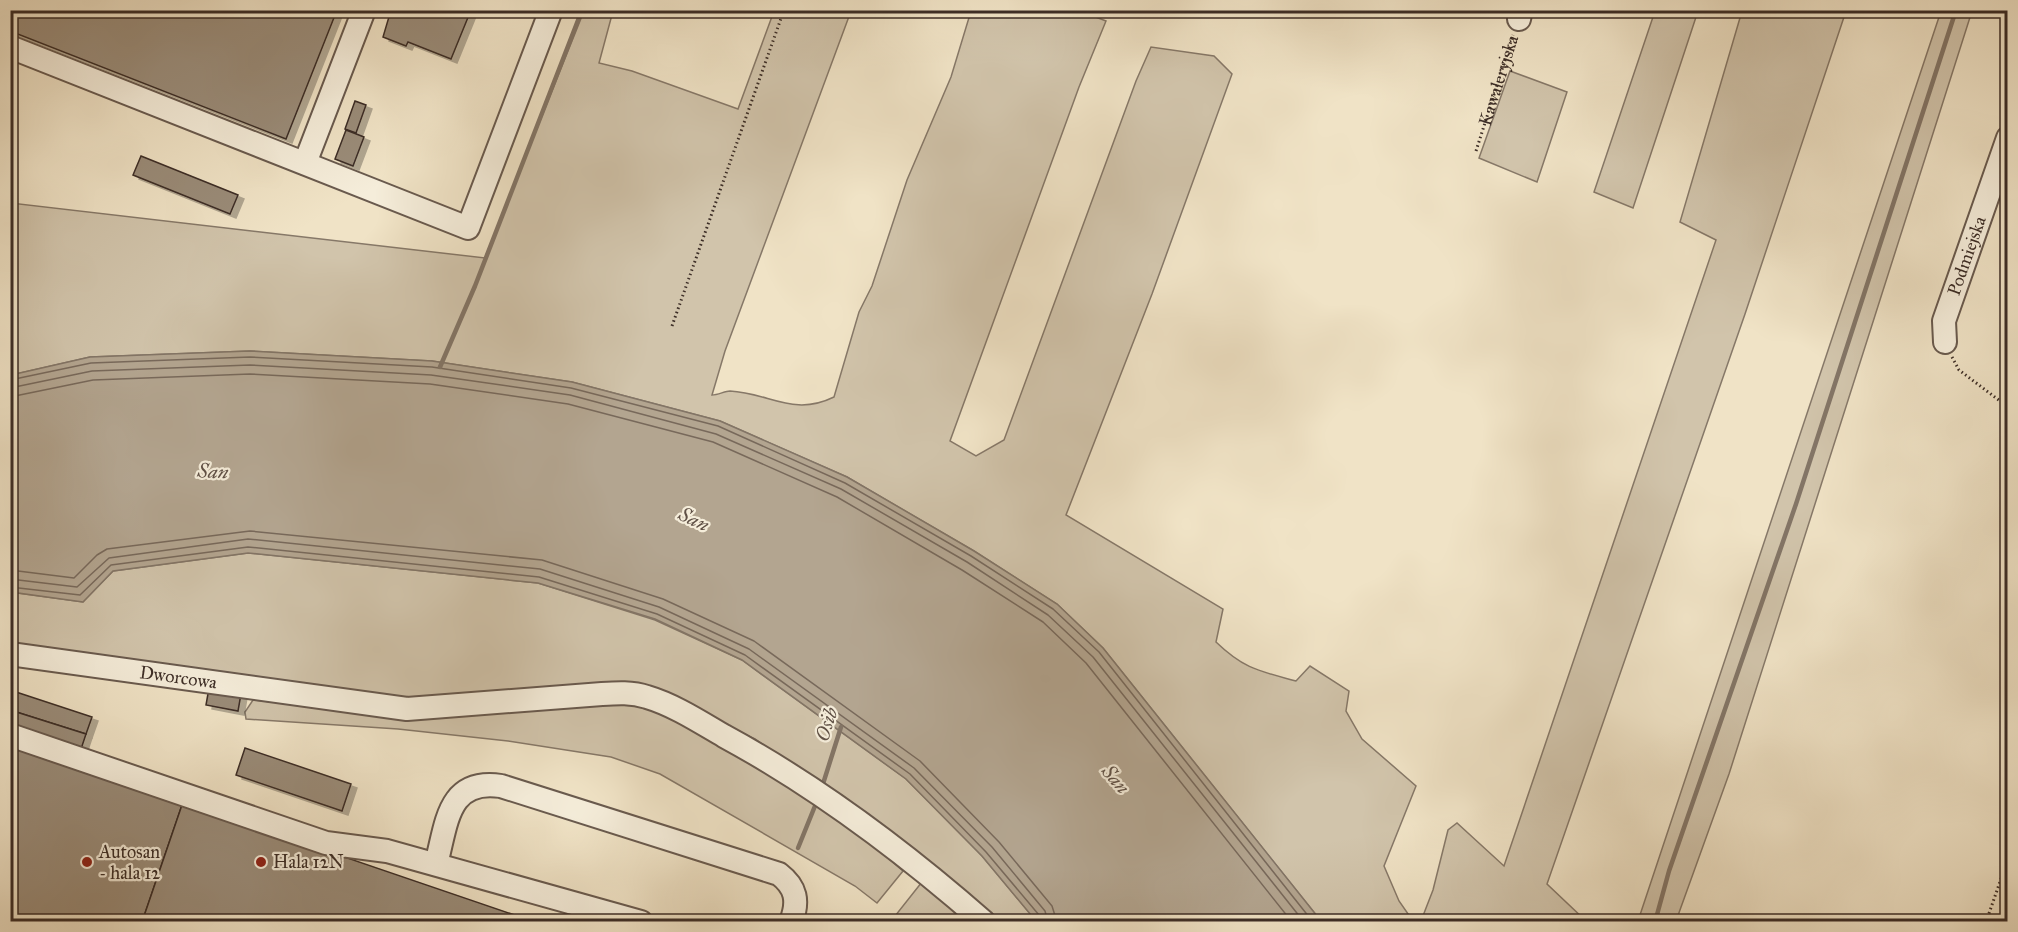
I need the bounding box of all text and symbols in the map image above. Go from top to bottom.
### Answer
street label: Kawaleryjska [1474,32,1523,129]
street label: Podmiejska [1943,213,1991,298]
water label: San [196,458,230,484]
water label: San [674,501,714,537]
street label: Dworcowa [138,661,219,694]
water label: Osib [809,704,843,744]
water label: San [1096,759,1135,799]
place label: Autosan - hala 12 [98,841,160,884]
place label: Hala 12N [273,851,344,873]
marker: Autosan - hala 12 [80,855,94,869]
marker: Hala 12N [254,855,268,869]

